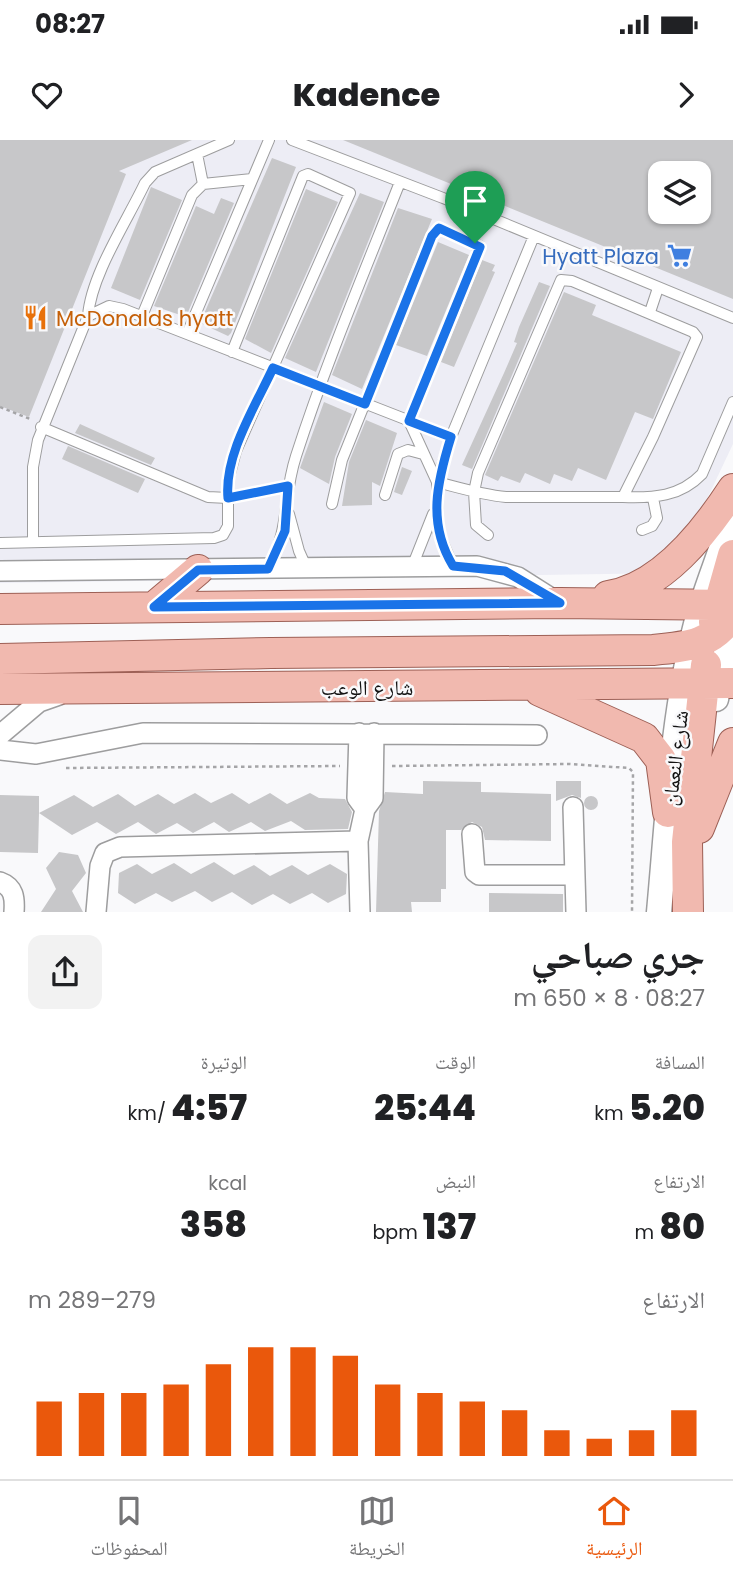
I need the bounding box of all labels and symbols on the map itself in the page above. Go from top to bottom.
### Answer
pin [445,171,505,243]
place label: Hyatt Plaza [542,242,659,271]
supermarket icon: Hyatt Plaza [665,242,693,270]
restaurant icon: McDonalds hyatt [22,304,50,332]
place label: McDonalds hyatt [56,304,233,333]
street label: شارع الوعب [321,673,413,702]
street label: شارع النعمان [655,709,695,807]

